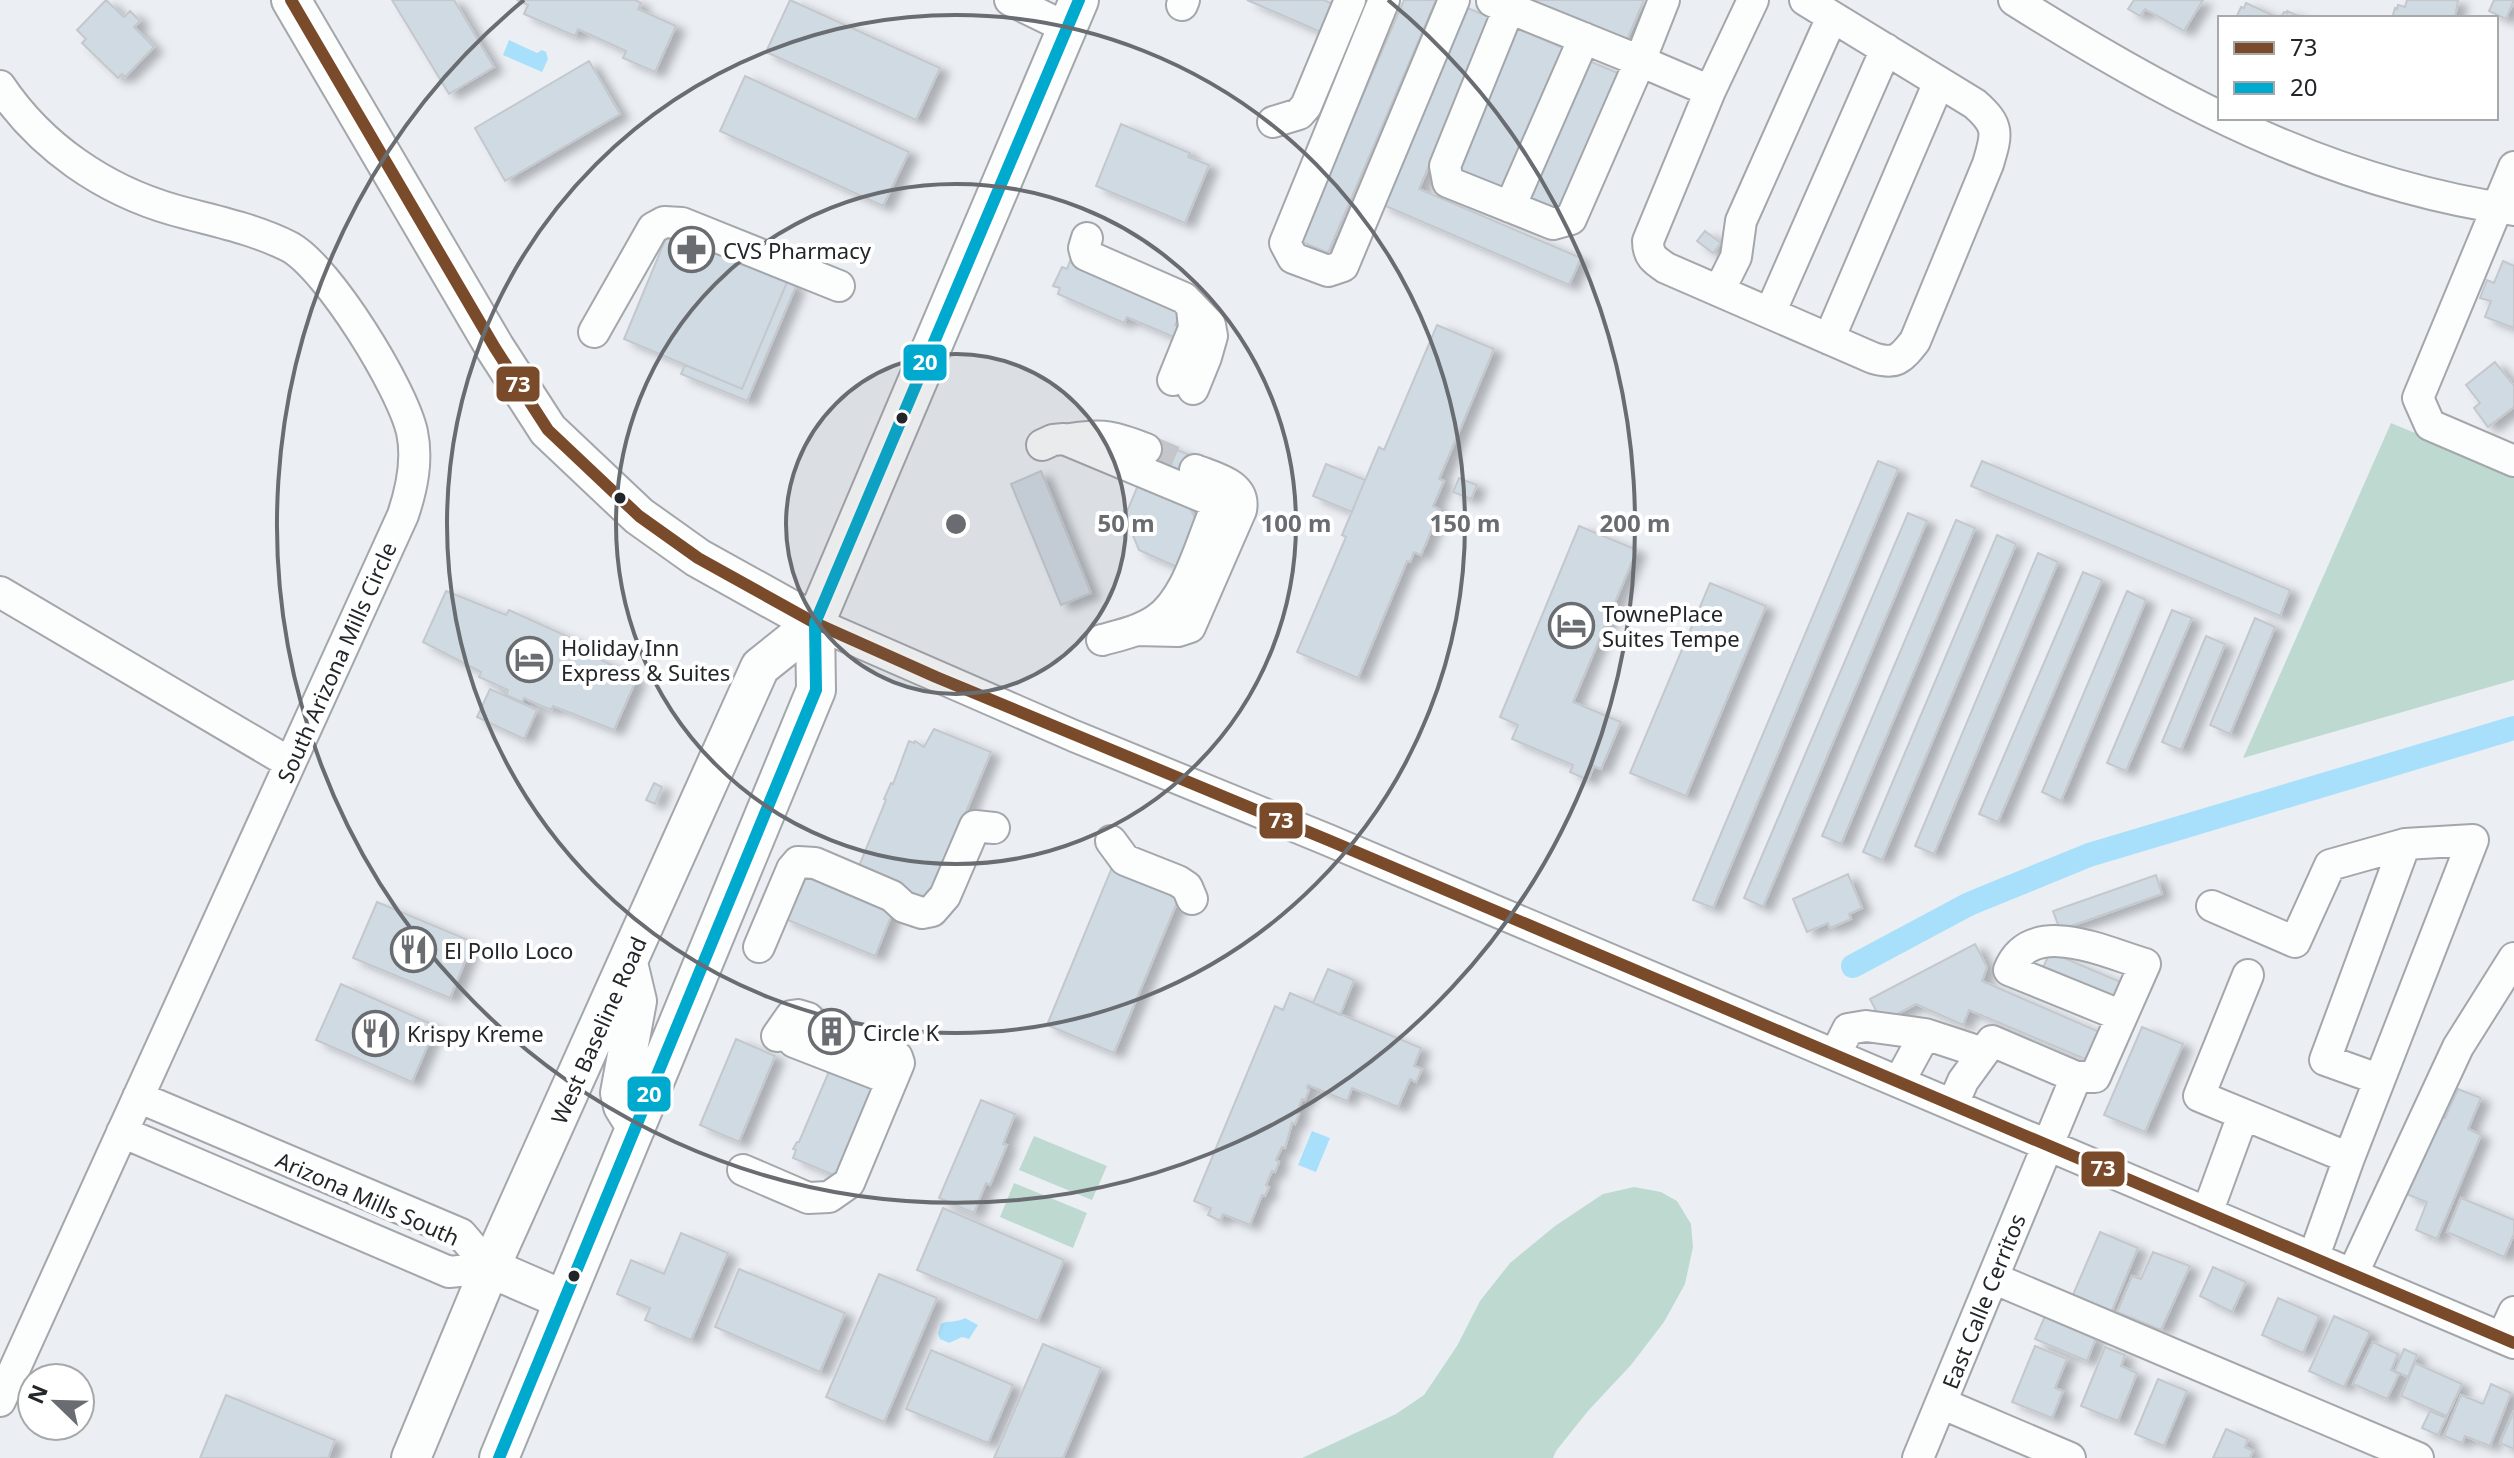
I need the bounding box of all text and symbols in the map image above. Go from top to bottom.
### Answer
legend [2218,16,2498,120]
text: 73 [2290,30,2317,63]
text: 20 [2290,70,2317,103]
pharmacy icon: CVS Pharmacy [668,226,716,274]
place label: CVS Pharmacy [723,235,872,265]
line badge: 20 [902,343,948,382]
text: 20 [912,346,938,376]
line badge: 73 [495,365,541,403]
text: 73 [505,368,531,398]
unlabelled marker [894,410,910,426]
unlabelled marker [612,490,628,506]
text: 50 m [1097,506,1155,539]
text: 100 m [1261,506,1331,539]
text: 150 m [1430,506,1500,539]
text: 200 m [1600,506,1670,539]
centre of rings [942,510,970,538]
street label: South Arizona Mills Circle [269,537,403,787]
place label: TownePlace Suites Tempe [1602,598,1740,653]
hotel icon: TownePlace Suites Tempe [1547,602,1595,650]
place label: Holiday Inn Express & Suites [561,632,730,687]
hotel icon: Holiday Inn Express & Suites [506,636,554,684]
line badge: 73 [1258,801,1304,840]
text: 73 [1268,804,1294,834]
restaurant icon: El Pollo Loco [389,926,437,974]
street label: West Baseline Road [543,932,653,1128]
place label: El Pollo Loco [444,935,573,965]
building icon: Circle K [808,1008,856,1056]
restaurant icon: Krispy Kreme [352,1009,400,1057]
place label: Circle K [863,1017,940,1047]
place label: Krispy Kreme [407,1018,544,1048]
line badge: 20 [626,1075,672,1113]
text: 20 [636,1078,662,1108]
street label: Arizona Mills South [272,1144,464,1252]
line badge: 73 [2080,1150,2126,1188]
text: 73 [2090,1152,2116,1182]
street label: East Calle Cerritos [1934,1209,2032,1393]
unlabelled marker [566,1268,582,1284]
north arrow [16,1362,96,1442]
text: N [19,1380,54,1408]

